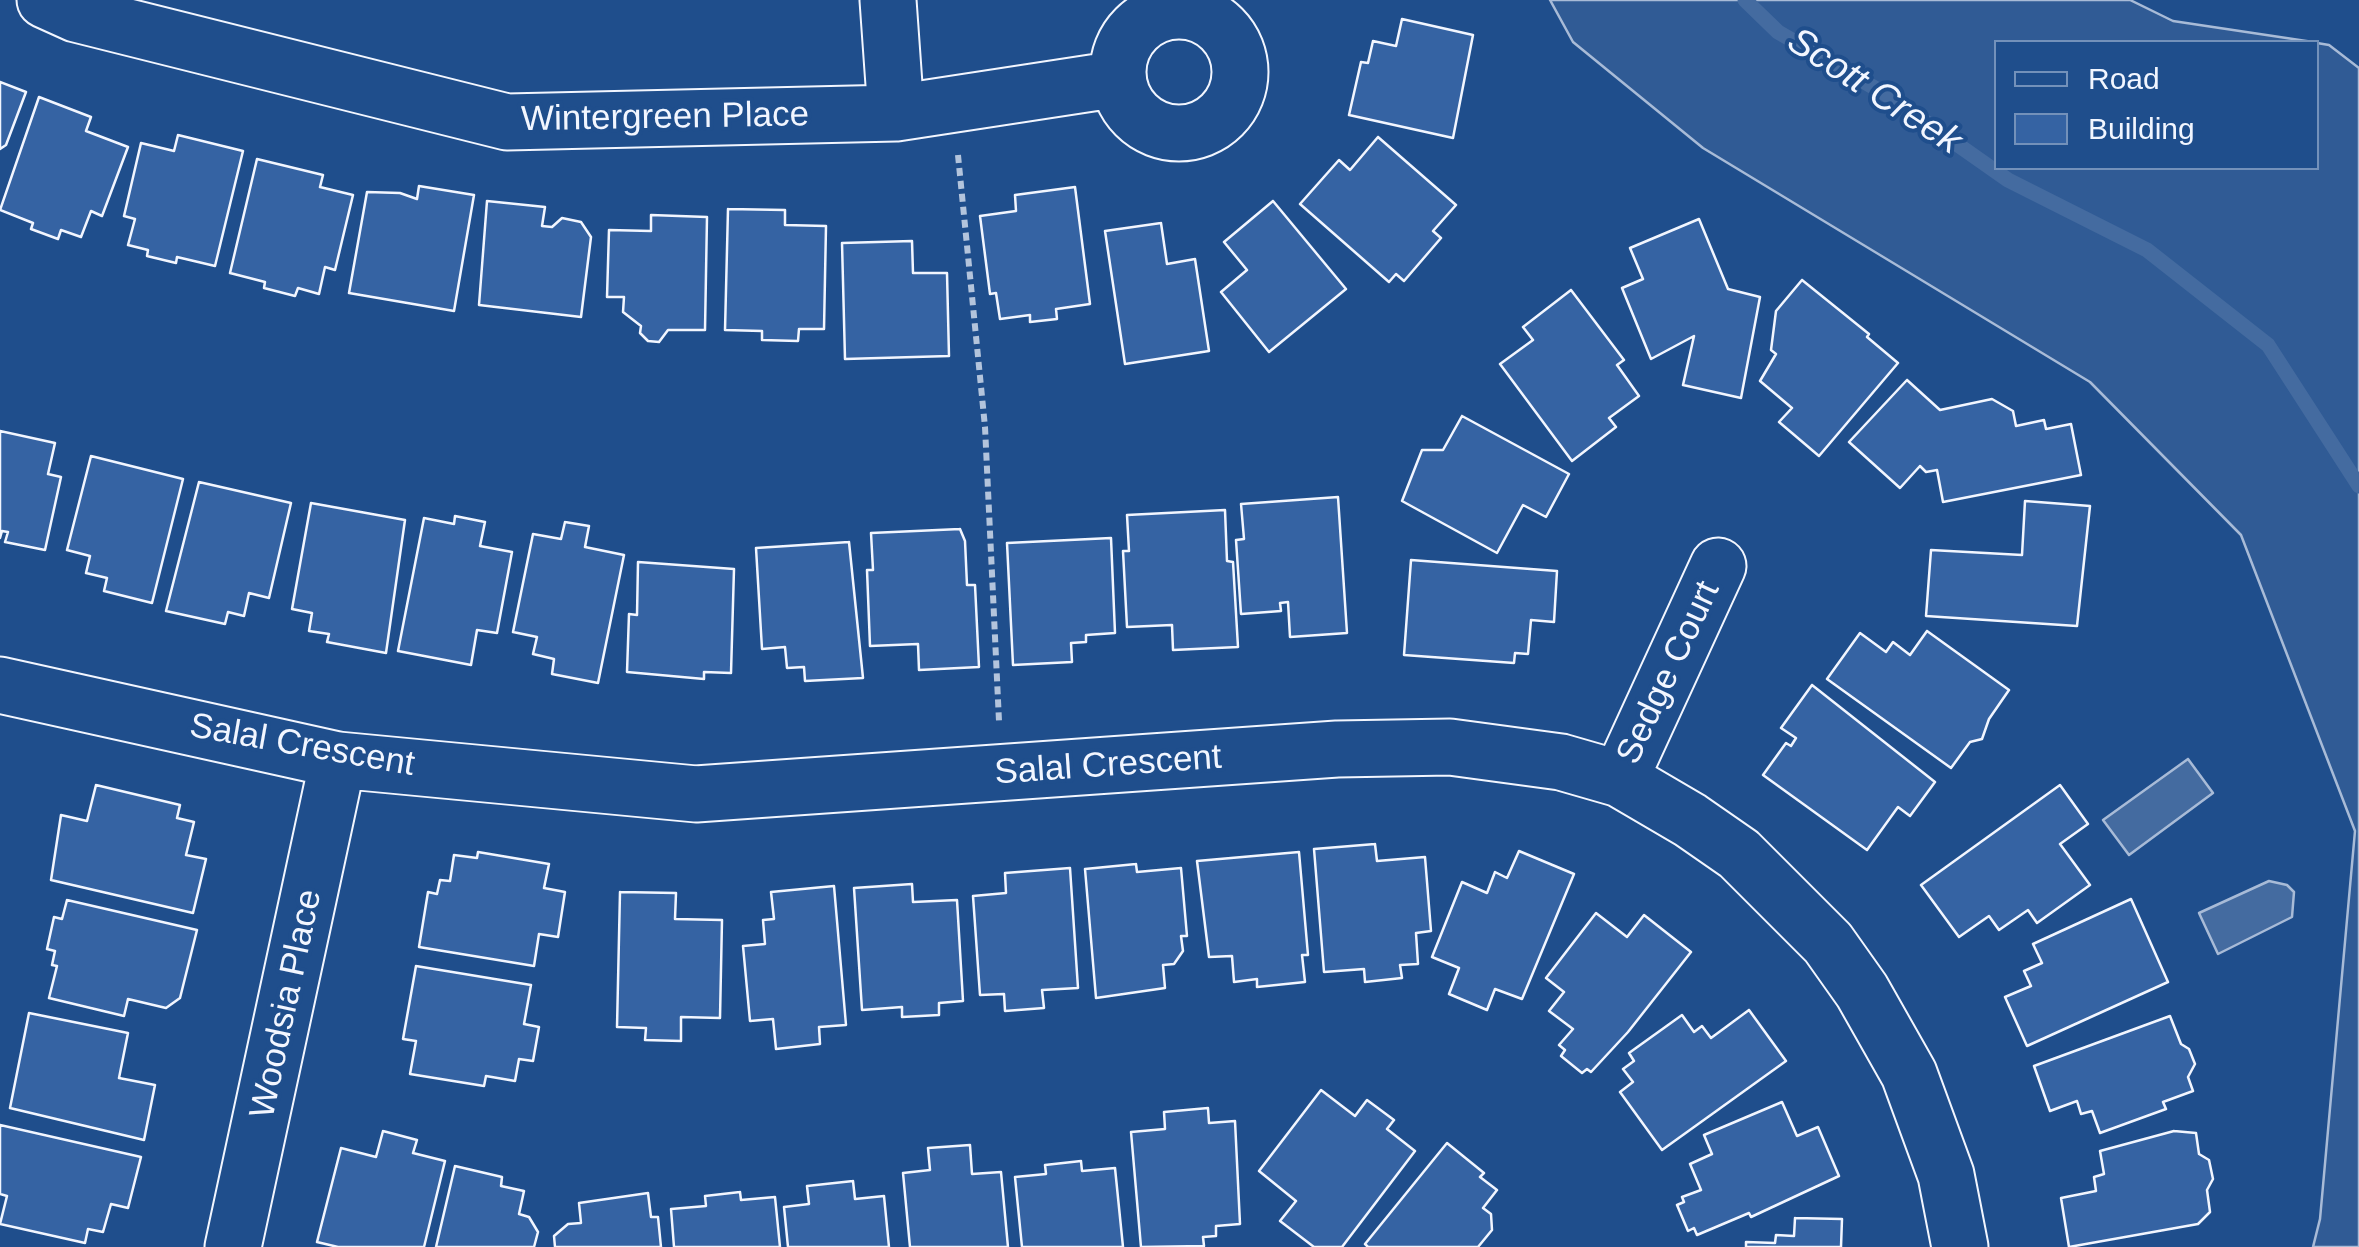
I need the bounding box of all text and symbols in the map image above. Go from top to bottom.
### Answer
water label: Scott Creek [1778,19,1970,165]
legend [1994,40,2319,170]
text: Road [2088,62,2160,95]
street label: Wintergreen Place [521,94,809,142]
text: Building [2088,112,2195,145]
street label: Sedge Court [1608,575,1730,771]
street label: Salal Crescent [186,706,418,786]
street label: Salal Crescent [993,737,1223,795]
street label: Woodsia Place [242,886,332,1122]

